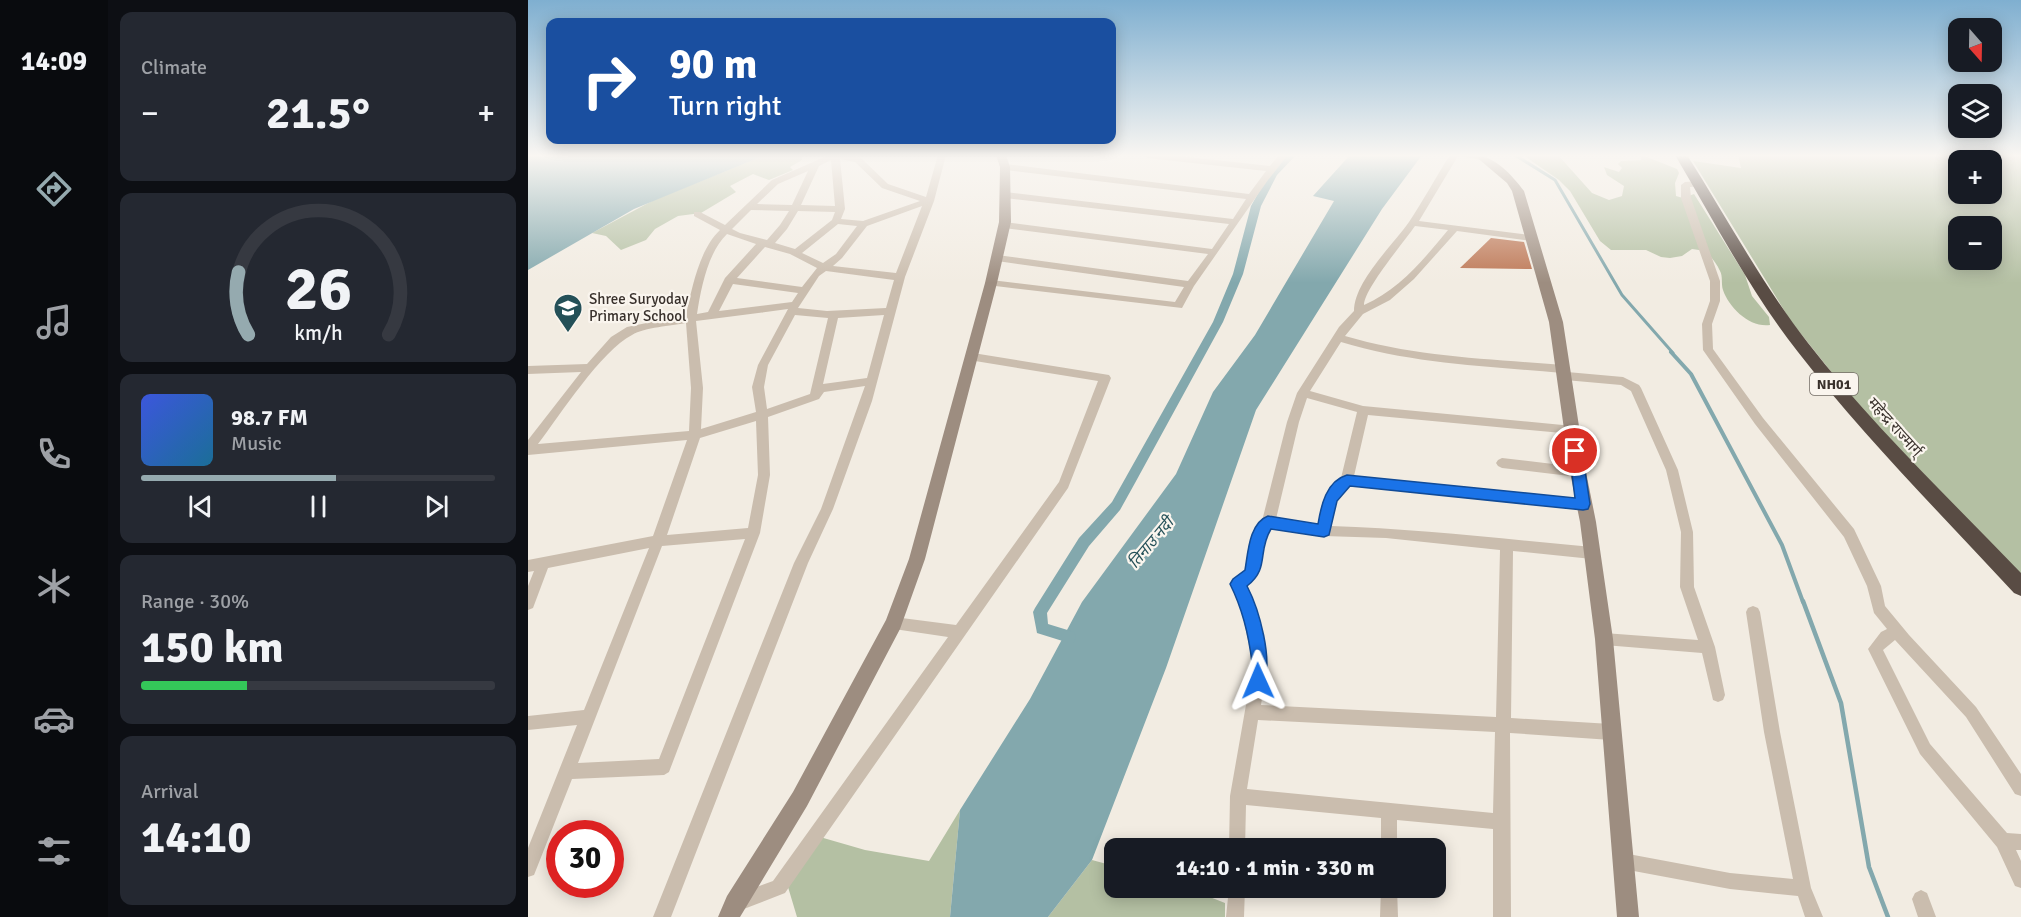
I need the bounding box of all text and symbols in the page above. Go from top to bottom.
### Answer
north arrow [1948,18,2002,72]
map controls [1948,18,2002,270]
text: 90 m [669,39,758,90]
icon: right [570,42,648,120]
text: 14:09 [21,45,87,78]
text: Climate [141,55,207,80]
button: layers [1948,84,2002,138]
text: 21.5° [266,86,370,141]
text: Turn right [669,90,782,123]
text: − [141,93,159,134]
text: + [477,93,495,134]
button: + [1948,150,2002,204]
icon: directions [33,168,75,210]
button: − [1948,216,2002,270]
text: 26 [284,250,352,327]
place label: Shree Suryoday Primary School [589,290,689,325]
school or university icon: Shree Suryoday Primary School [552,292,584,334]
icon: music [33,301,75,343]
text: km/h [294,320,342,346]
road number: NH01 [1810,373,1858,395]
street label: महेन्द्र राज्मार्ग् [1863,394,1927,462]
text: 98.7 FM [231,404,308,431]
pin [1549,425,1600,476]
text: Music [231,431,282,456]
icon: phone [33,433,75,475]
icon: arrive [1558,434,1591,467]
icon: previous [184,490,217,523]
icon: pause [302,490,335,523]
icon: next [420,490,453,523]
water label: तिनाउ नदी [1124,511,1180,572]
icon: climate [33,565,75,607]
text: Range · 30% [141,589,249,614]
text: 150 km [141,620,284,675]
position arrow [1226,649,1290,713]
icon: car [33,698,75,740]
text: Arrival [141,779,199,804]
text: 14:10 [141,810,251,865]
speed limit sign: 30 [546,820,624,898]
icon: filters [33,830,75,872]
text: 14:10 · 1 min · 330 m [1175,854,1375,881]

